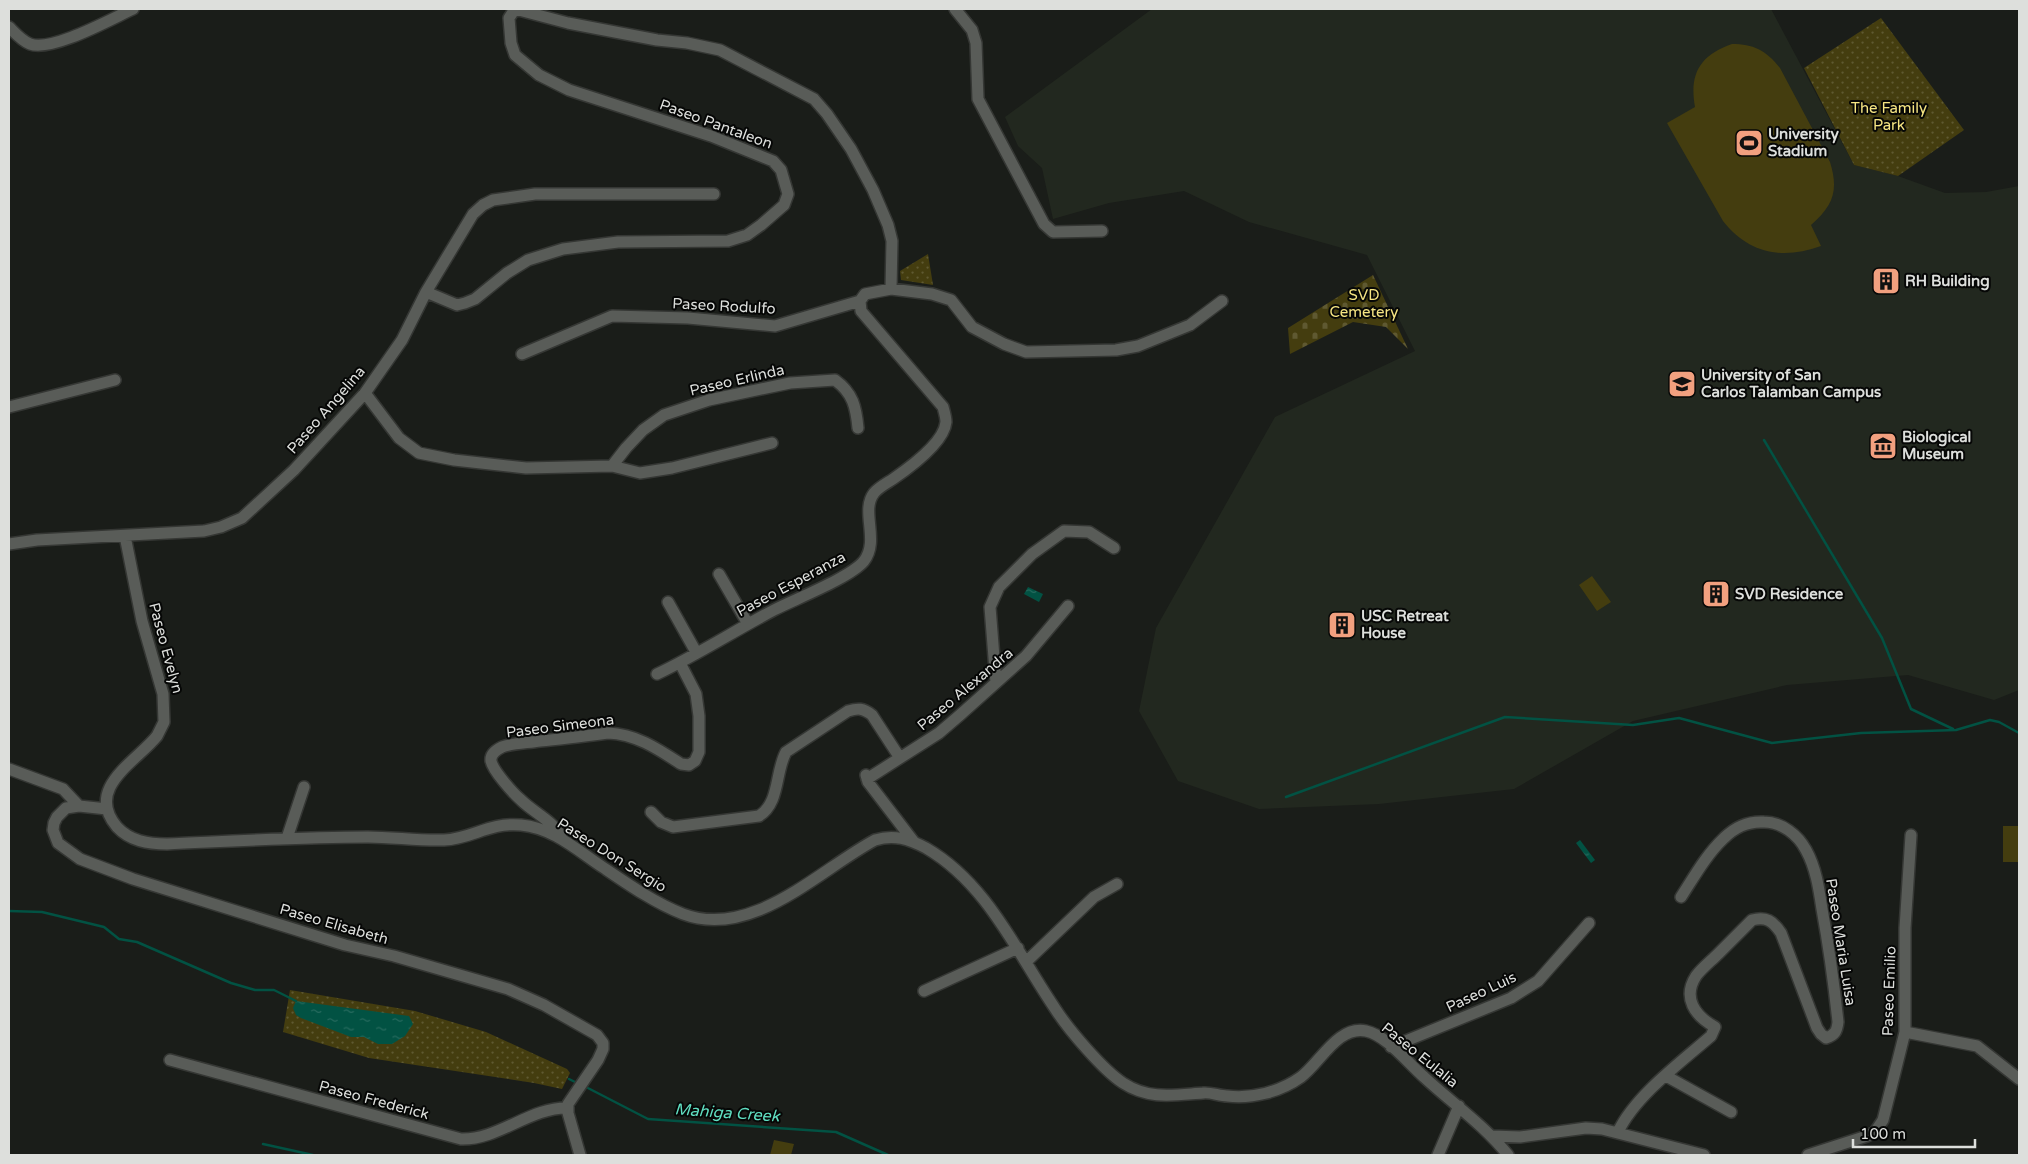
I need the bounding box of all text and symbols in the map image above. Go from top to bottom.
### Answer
street label: Paseo Pantaleon [657,95,775,153]
park label: The Family Park [1851,99,1927,134]
place label: University Stadium [1768,125,1839,160]
sports icon: University Stadium [1734,128,1764,158]
building icon: RH Building [1871,266,1901,296]
place label: RH Building [1905,272,1990,291]
park label: SVD Cemetery [1330,286,1398,321]
street label: Paseo Rodulfo [672,294,776,318]
street label: Paseo Erlinda [688,360,786,400]
street label: Paseo Angelina [283,363,369,457]
place label: University of San Carlos Talamban Campus [1701,366,1881,402]
school or university icon: University of San Carlos Talamban Campus [1667,369,1697,399]
place label: Biological Museum [1902,428,1971,463]
museum icon: Biological Museum [1868,431,1898,461]
street label: Paseo Esperanza [733,548,849,620]
building icon: SVD Residence [1701,579,1731,609]
place label: SVD Residence [1735,585,1844,603]
street label: Paseo Evelyn [145,601,187,695]
place label: USC Retreat House [1361,607,1449,642]
building icon: USC Retreat House [1327,610,1357,640]
street label: Paseo Alexandra [913,644,1017,734]
street label: Paseo Simeona [505,710,615,742]
street label: Paseo Don Sergio [554,814,670,896]
street label: Paseo Maria Luisa [1822,877,1860,1007]
street label: Paseo Elisabeth [278,900,390,948]
street label: Paseo Emilio [1878,946,1900,1036]
street label: Paseo Luis [1443,968,1519,1016]
street label: Paseo Eulalia [1378,1019,1462,1091]
street label: Paseo Frederick [317,1077,431,1123]
water label: Mahiga Creek [674,1099,781,1127]
scale bar [1853,1116,1976,1148]
text: 100 m [1860,1125,1906,1143]

